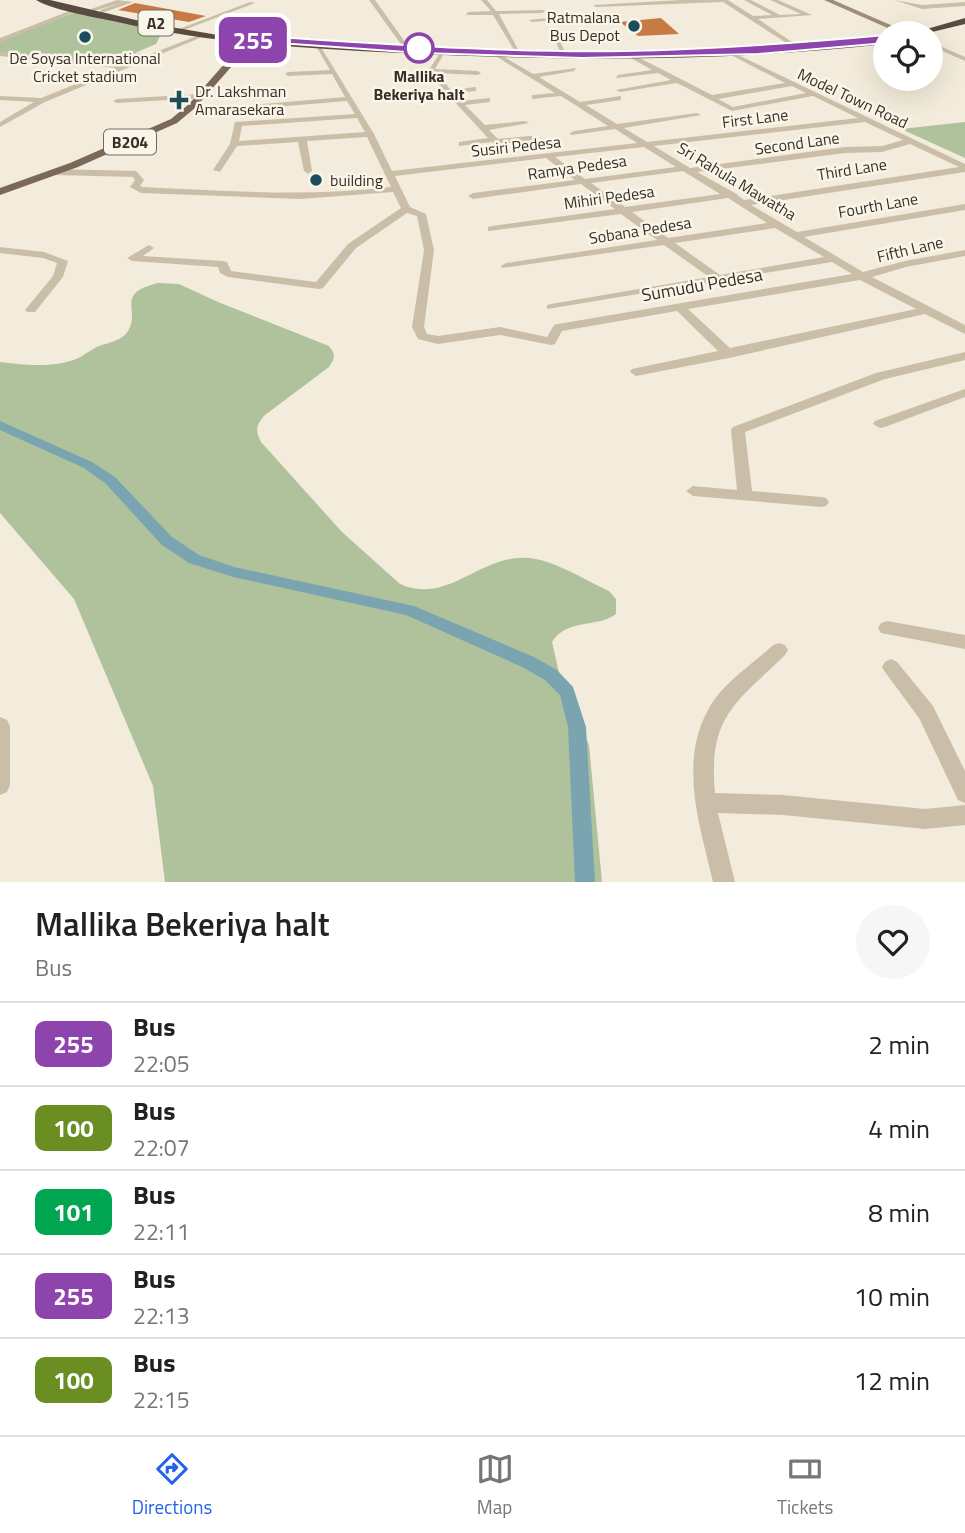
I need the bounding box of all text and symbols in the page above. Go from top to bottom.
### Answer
place label: Ratmalana Bus Depot [547,5,620,47]
road number: A2 [138,10,174,36]
line badge: 255 [213,17,293,63]
marker: Ratmalana Bus Depot [626,18,642,34]
map controls [873,21,943,91]
button: locate [873,21,943,91]
text: 255 [233,22,273,58]
marker: De Soysa International Cricket stadium [77,29,93,45]
marker: Mallika Bekeriya halt [404,33,434,63]
place label: De Soysa International Cricket stadium [9,46,161,88]
street label: Model Town Road [794,62,912,134]
place label: Mallika Bekeriya halt [374,64,465,106]
place label: Dr. Lakshman Amarasekara [195,79,286,121]
marker: Dr. Lakshman Amarasekara [169,90,189,110]
street label: First Lane [721,102,789,134]
street label: Second Lane [753,125,841,161]
street label: Susiri Pedesa [470,129,562,163]
road number: B204 [104,130,156,154]
street label: Sri Rahula Mawatha [673,136,801,226]
street label: Ramya Pedesa [526,148,628,186]
street label: Third Lane [815,152,889,186]
place label: building [330,168,383,192]
marker: building [308,172,324,188]
street label: Mihiri Pedesa [562,179,656,215]
street label: Fourth Lane [836,186,920,224]
street label: Sobana Pedesa [587,210,693,250]
street label: Fifth Lane [875,230,945,268]
street label: Sumudu Pedesa [639,261,765,308]
text: Mallika Bekeriya halt [35,899,329,949]
button: heart [856,905,930,979]
text: Bus [35,950,72,985]
text: Bus [133,1007,175,1046]
text: 2 min [868,1025,930,1064]
text: 255 [53,1026,94,1062]
text: 22:05 [133,1046,190,1081]
text: Bus [133,1091,175,1130]
text: 4 min [868,1109,930,1148]
text: 100 [53,1110,94,1146]
text: 22:07 [133,1130,190,1165]
text: Bus [133,1175,175,1214]
text: 8 min [868,1193,930,1232]
text: 101 [53,1194,94,1230]
text: 22:11 [133,1214,190,1249]
text: Bus [133,1259,175,1298]
text: 10 min [854,1277,930,1316]
text: 255 [53,1278,94,1314]
text: 22:13 [133,1298,190,1333]
text: Bus [133,1343,175,1382]
text: 12 min [854,1361,930,1400]
text: 100 [53,1362,94,1398]
text: 22:15 [133,1382,190,1417]
tab: Directions [132,1450,212,1521]
tab: Map [476,1450,514,1521]
tab: Tickets [777,1450,833,1521]

